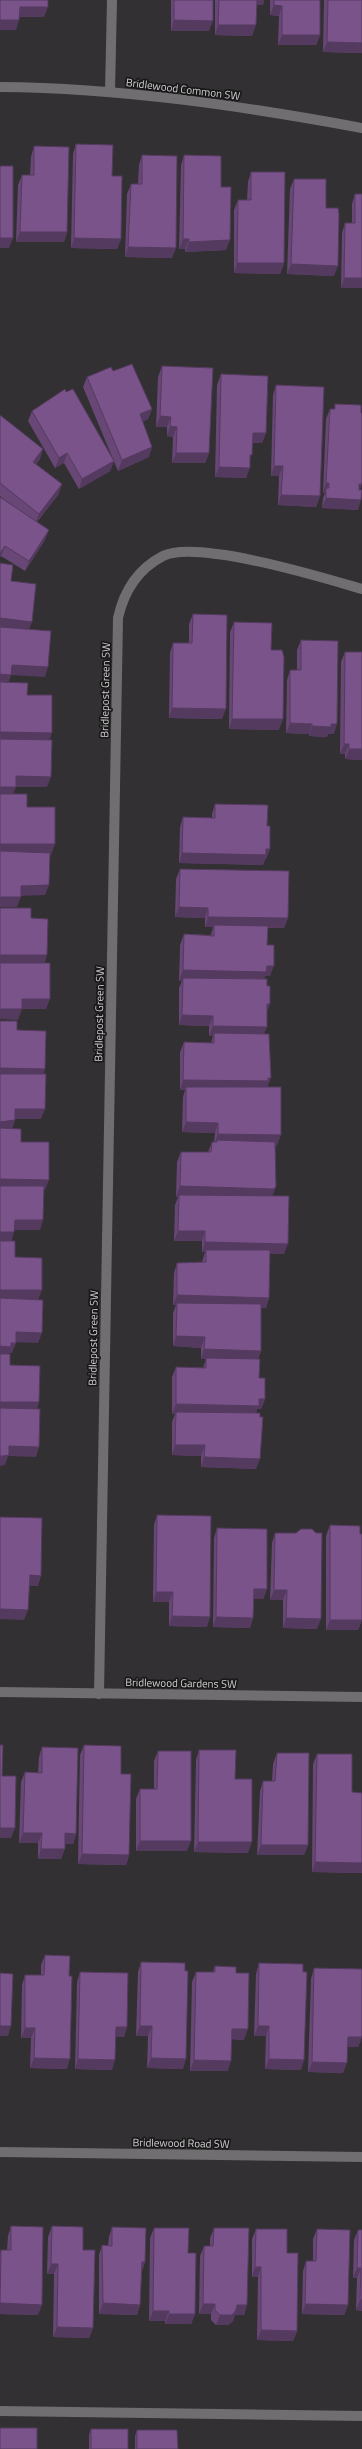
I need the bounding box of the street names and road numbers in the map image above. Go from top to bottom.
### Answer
street label: Bridlewood Common SW [125,74,241,104]
street label: Bridlepost Green SW [96,642,114,738]
street label: Bridlepost Green SW [90,966,108,1062]
street label: Bridlepost Green SW [84,1290,102,1386]
street label: Bridlewood Gardens SW [125,1674,237,1692]
street label: Bridlewood Road SW [132,2134,230,2152]

